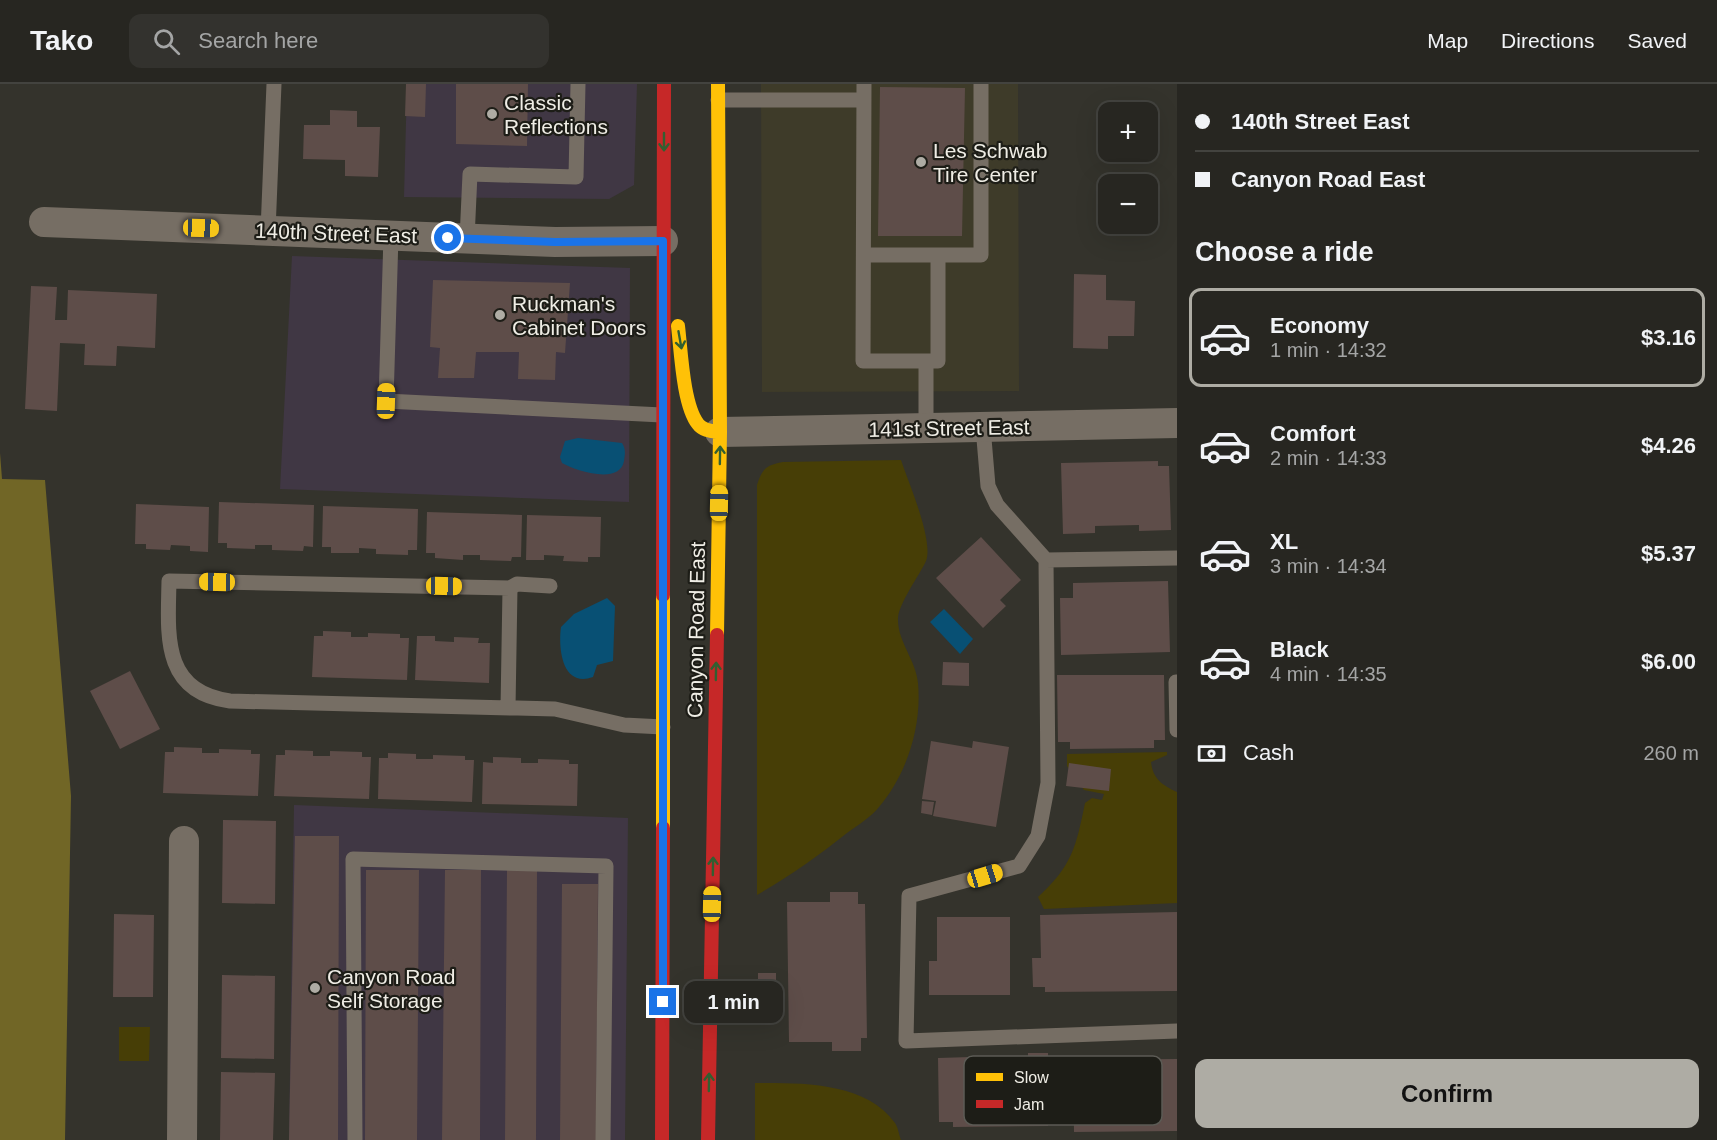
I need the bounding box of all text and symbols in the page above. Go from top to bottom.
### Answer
search box [129,14,549,68]
text: Tako [30,25,93,56]
icon: search [150,25,183,58]
text: Search here [198,28,318,53]
text: Map [1427,29,1468,52]
text: Directions [1501,29,1594,52]
text: Saved [1627,29,1687,52]
place label: Classic Reflections [504,91,608,138]
map controls [1098,102,1158,234]
button: + [1098,102,1158,162]
marker: Classic Reflections [485,107,499,121]
text: 140th Street East [1231,109,1410,134]
one-way arrow [658,132,670,152]
place label: Les Schwab Tire Center [933,139,1047,186]
marker: Les Schwab Tire Center [914,155,928,169]
text: Canyon Road East [1231,167,1425,192]
button: − [1098,174,1158,234]
car [183,218,219,238]
street label: 140th Street East [255,219,418,247]
route start [434,224,461,251]
text: Choose a ride [1195,237,1374,267]
place label: Ruckman's Cabinet Doors [512,292,646,339]
marker: Ruckman's Cabinet Doors [493,308,507,322]
icon: car [1198,311,1252,365]
text: Economy [1270,313,1369,338]
text: $3.16 [1641,325,1696,350]
one-way arrow [675,330,686,349]
text: 1 min · 14:32 [1270,339,1387,361]
car [376,383,396,419]
street label: 141st Street East [868,415,1030,441]
icon: car [1198,419,1252,473]
text: Comfort [1270,421,1356,446]
text: $4.26 [1641,433,1696,458]
one-way arrow [714,445,726,465]
text: 2 min · 14:33 [1270,447,1387,469]
car [710,485,728,521]
icon: car [1198,527,1252,581]
text: XL [1270,529,1298,554]
text: $5.37 [1641,541,1696,566]
street label: Canyon Road East [683,542,709,718]
text: 3 min · 14:34 [1270,555,1387,577]
car [199,573,235,591]
car [426,577,462,595]
icon: car [1198,635,1252,689]
text: Black [1270,637,1329,662]
text: $6.00 [1641,649,1696,674]
one-way arrow [710,661,722,681]
text: 4 min · 14:35 [1270,663,1387,685]
icon: cash [1195,737,1228,770]
text: Cash [1243,740,1294,765]
text: 260 m [1643,742,1699,764]
one-way arrow [707,856,719,876]
car [965,862,1005,890]
car [703,886,721,922]
place label: Canyon Road Self Storage [327,965,455,1012]
marker: Canyon Road Self Storage [308,981,322,995]
callout: 1 min [684,981,783,1023]
route end [649,988,676,1015]
text: 1 min [707,991,760,1013]
legend [964,1056,1162,1125]
button: Confirm [1195,1059,1699,1128]
text: Slow [1014,1069,1049,1086]
one-way arrow [703,1072,715,1092]
text: Jam [1014,1096,1044,1113]

